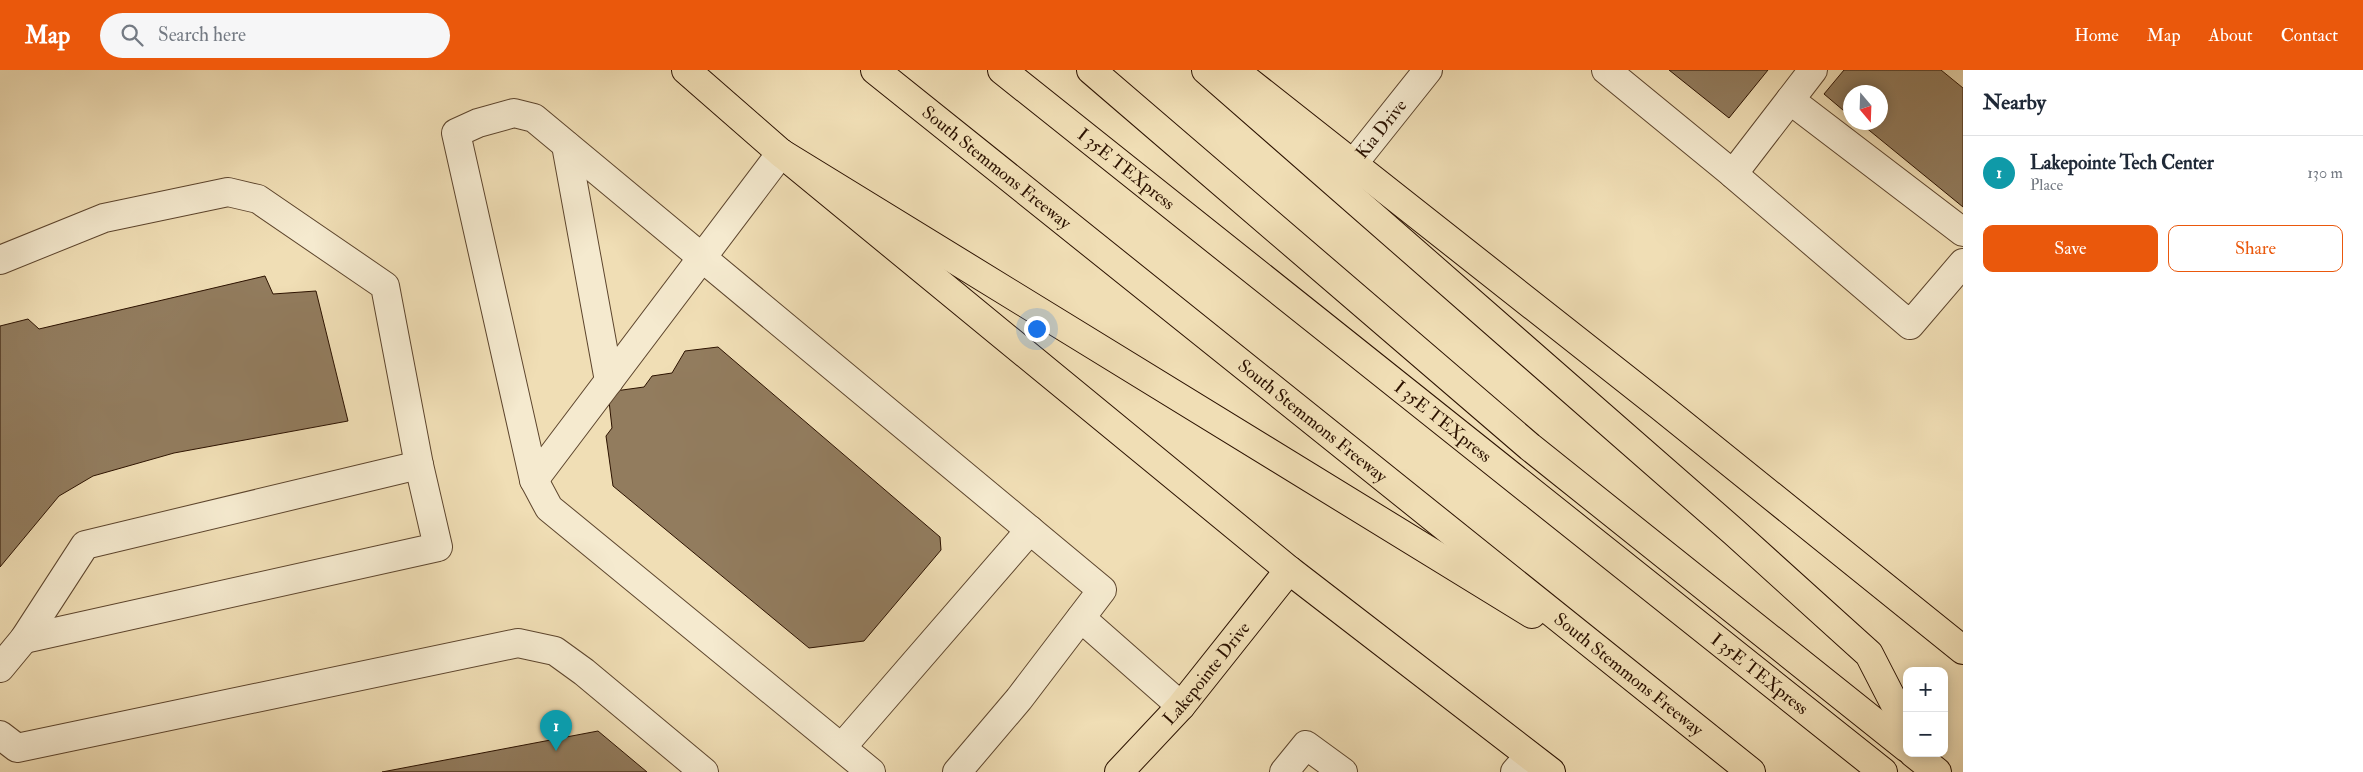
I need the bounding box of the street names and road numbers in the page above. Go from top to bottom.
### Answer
street label: Kia Drive [1351,94,1413,164]
street label: South Stemmons Freeway [917,101,1077,235]
street label: I 35E TEXpress [1073,124,1180,215]
street label: South Stemmons Freeway [1233,354,1393,489]
street label: I 35E TEXpress [1389,376,1496,468]
street label: South Stemmons Freeway [1549,608,1709,742]
street label: Lakepointe Drive [1158,617,1256,730]
street label: I 35E TEXpress [1706,628,1813,720]

